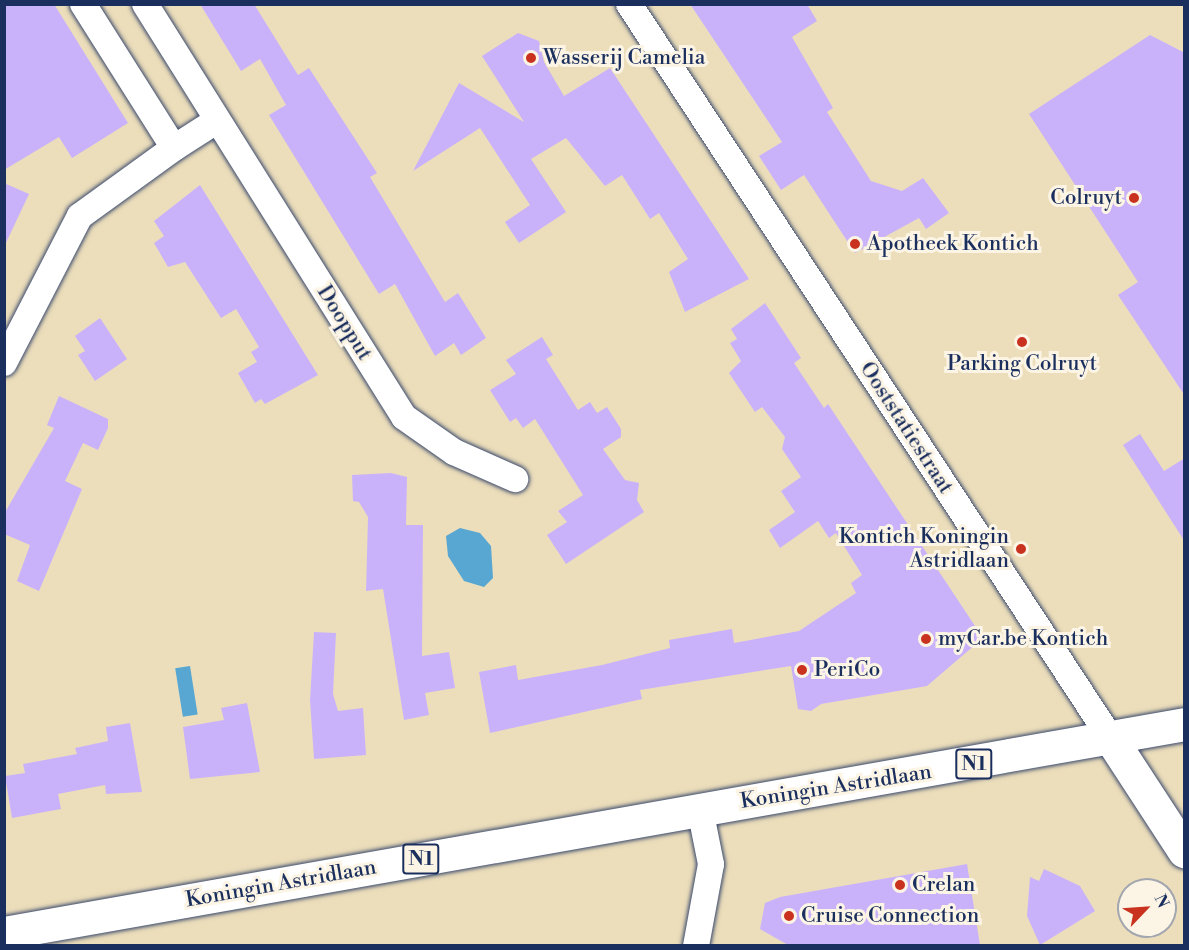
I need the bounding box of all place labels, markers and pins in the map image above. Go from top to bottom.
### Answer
place label: Wasserij Camelia [543,45,705,71]
marker: Wasserij Camelia [524,51,538,65]
place label: Colruyt [1050,185,1122,211]
marker: Colruyt [1127,191,1141,205]
place label: Apotheek Kontich [867,231,1039,257]
marker: Apotheek Kontich [848,237,862,251]
marker: Parking Colruyt [1015,335,1029,349]
place label: Parking Colruyt [947,351,1097,377]
place label: Kontich Koningin Astridlaan [839,524,1009,574]
marker: Kontich Koningin Astridlaan [1014,542,1028,556]
place label: myCar.be Kontich [938,626,1108,652]
marker: myCar.be Kontich [919,632,933,646]
place label: PeriCo [814,657,880,683]
marker: PeriCo [795,663,809,677]
place label: Crelan [912,872,975,898]
marker: Crelan [893,878,907,892]
place label: Cruise Connection [801,903,979,929]
marker: Cruise Connection [782,909,796,923]

